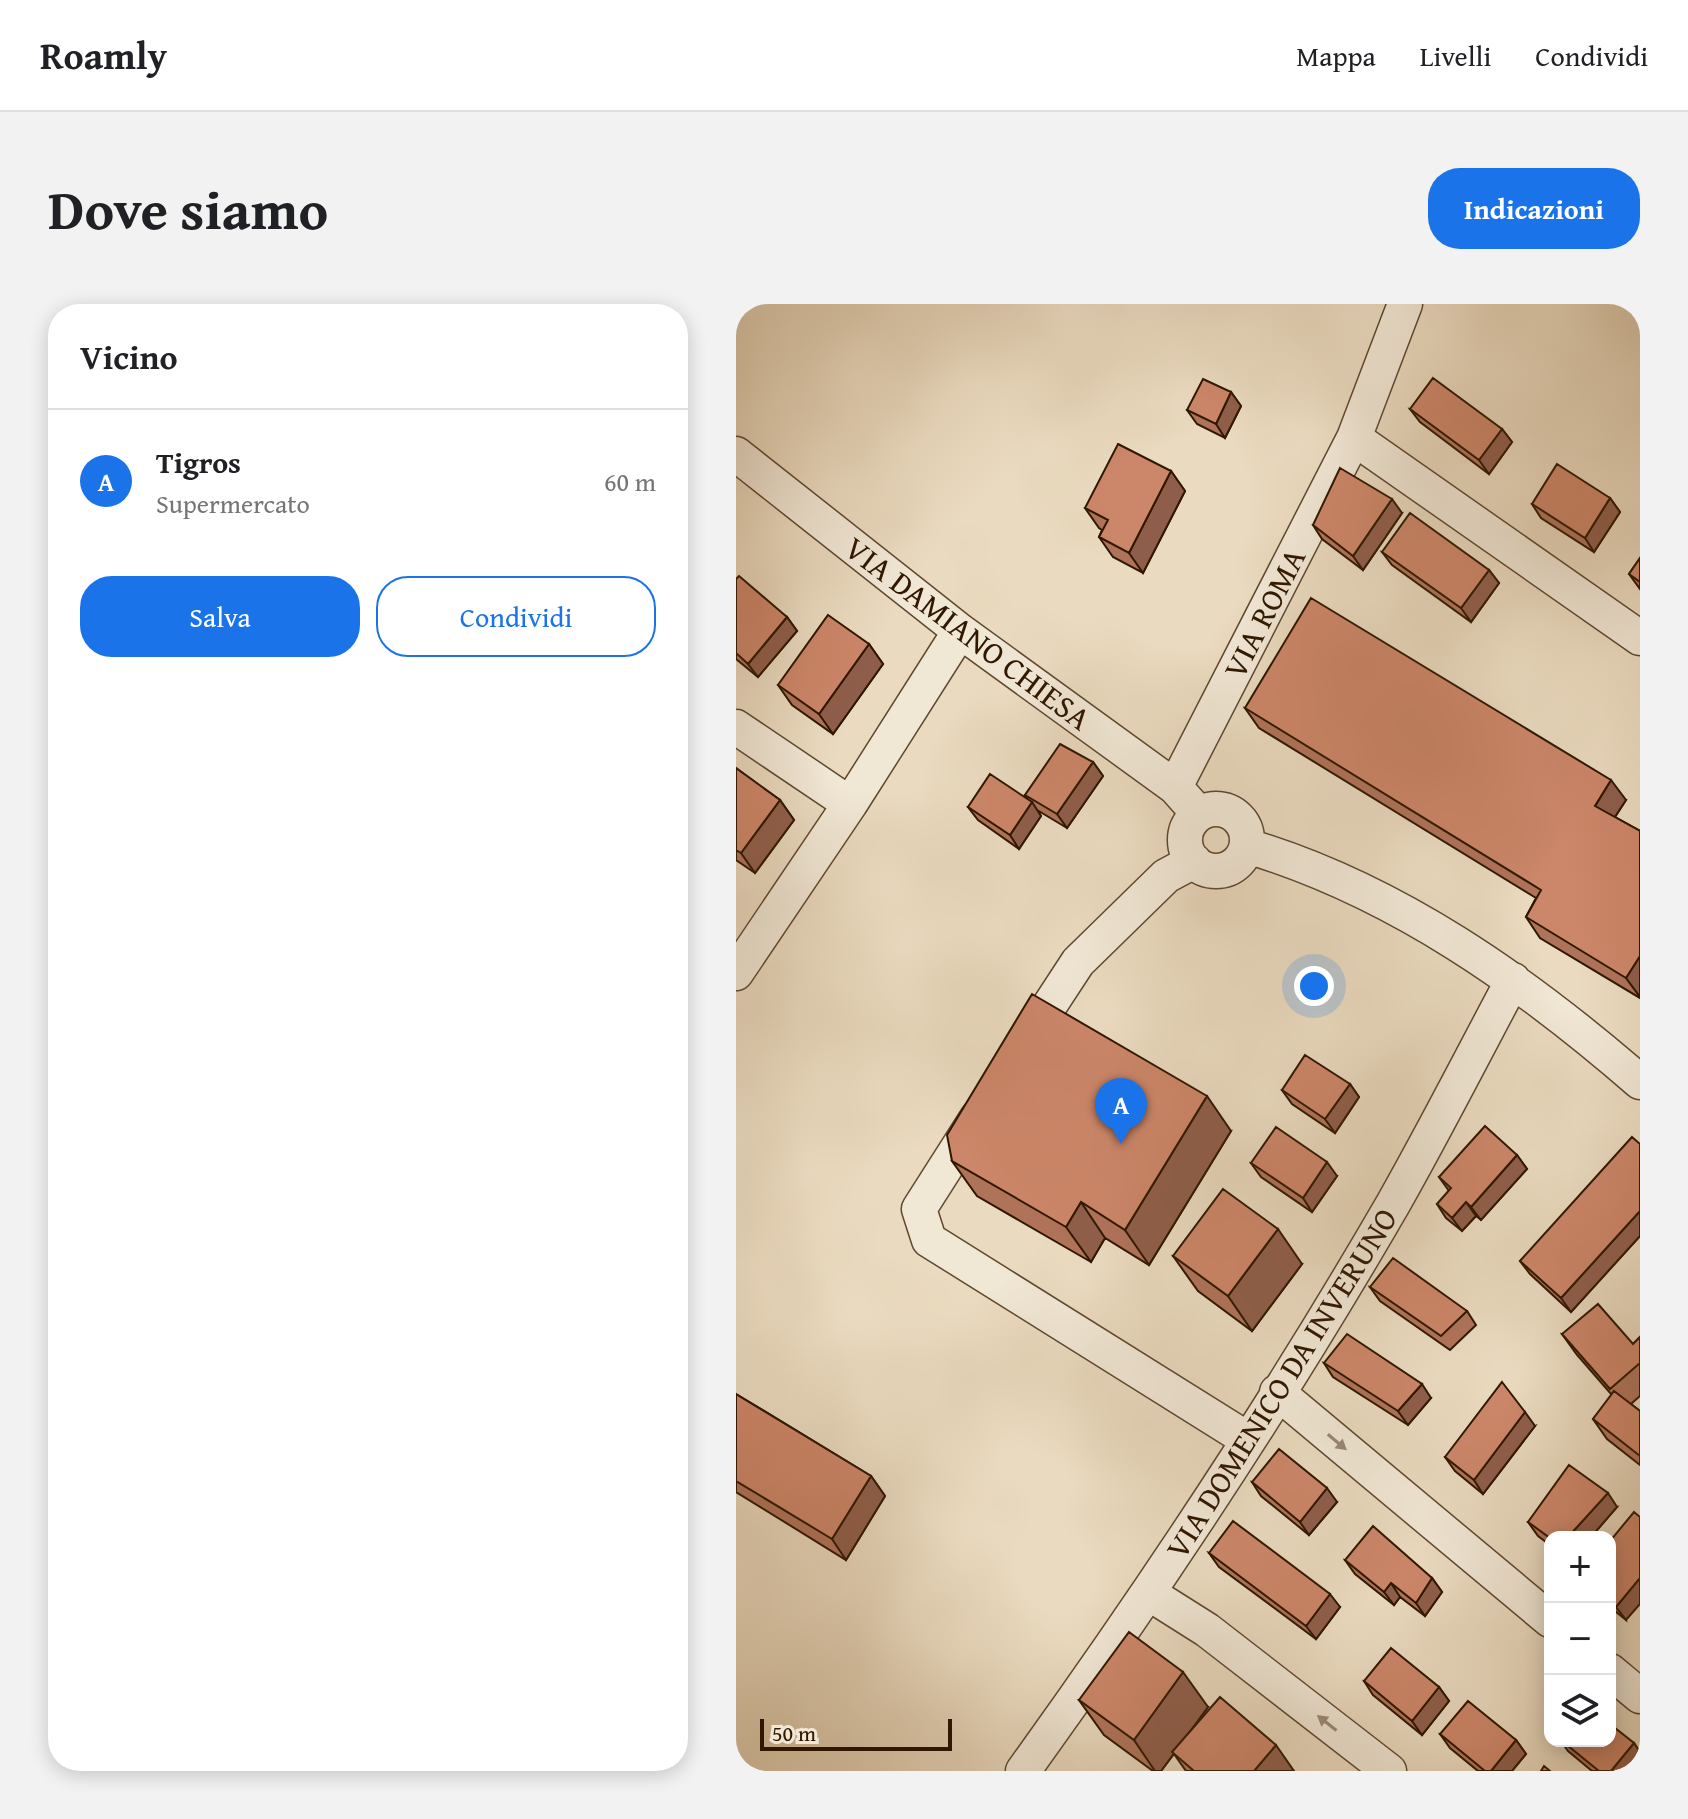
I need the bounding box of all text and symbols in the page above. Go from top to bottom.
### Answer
text: Roamly [40,27,167,83]
text: Mappa [1296,35,1376,76]
text: Livelli [1420,35,1491,76]
text: Condividi [1535,35,1648,76]
text: Dove siamo [48,167,328,250]
button: Indicazioni [1428,168,1640,249]
text: Vicino [80,332,178,381]
text: Tigros [156,440,241,484]
text: A [98,462,114,501]
text: 60 m [604,462,656,501]
text: Supermercato [156,484,310,523]
street label: VIA DAMIANO CHIESA [835,525,1102,742]
street label: VIA ROMA [1211,539,1317,686]
button: Salva [80,576,360,657]
button: Condividi [376,576,656,657]
your location [1294,966,1334,1006]
pin: A [1095,1078,1147,1144]
street label: VIA DOMENICO DA INVERUNO [1154,1198,1408,1568]
one-way arrow [1327,1433,1347,1450]
map controls [1544,1531,1616,1747]
button: + [1544,1531,1616,1603]
button: − [1544,1603,1616,1675]
button: layers [1544,1675,1616,1747]
scale bar [760,1715,952,1751]
one-way arrow [1317,1716,1337,1732]
text: 50 m [772,1717,816,1749]

